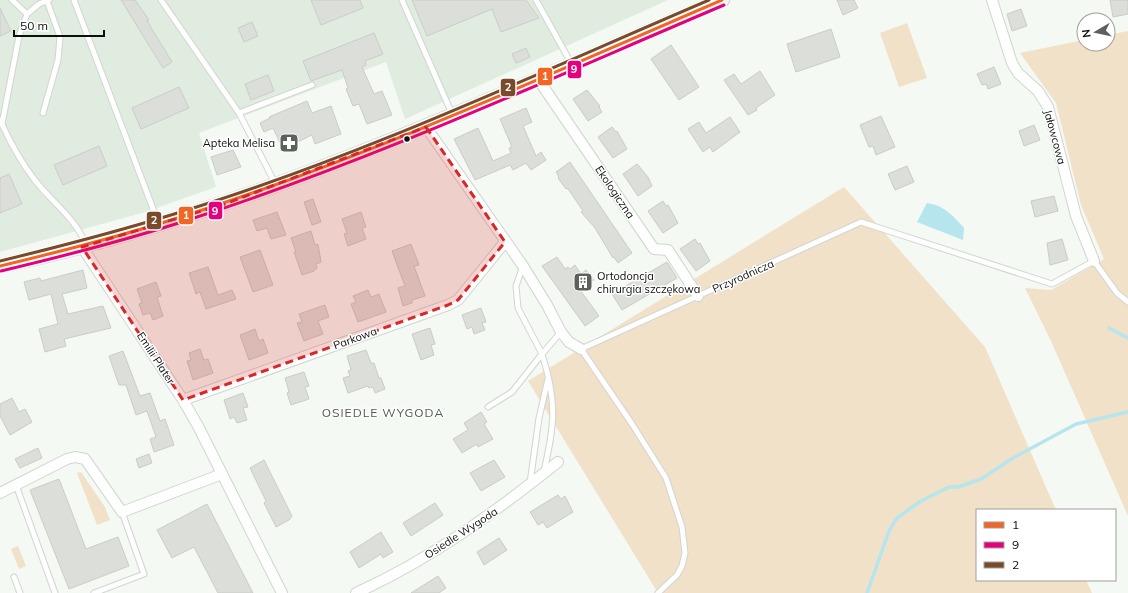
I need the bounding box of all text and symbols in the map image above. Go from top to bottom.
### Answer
scale bar [14,12,104,38]
north arrow [1076,12,1116,52]
text: 50 m [20,18,48,33]
text: N [1079,28,1094,39]
line badge: 9 [567,60,582,79]
text: 9 [571,62,578,76]
line badge: 1 [537,67,553,86]
text: 1 [542,69,549,83]
line badge: 2 [500,78,516,97]
text: 2 [505,80,512,94]
street label: Jałowcowa [1041,108,1069,166]
pharmacy icon: Apteka Melisa [278,132,300,154]
unlabelled marker [402,134,412,144]
place label: Apteka Melisa [203,136,275,150]
street label: Ekologiczna [592,163,638,221]
line badge: 9 [208,201,223,220]
text: 9 [212,204,219,218]
line badge: 1 [178,206,194,225]
text: 1 [183,208,190,222]
line badge: 2 [146,211,162,230]
text: 2 [151,213,158,227]
street label: Przyrodnicza [710,256,776,296]
place label: Ortodoncja chirurgia szczękowa [597,269,700,296]
building icon: Ortodoncja chirurgia szczękowa [572,271,594,293]
street label: Parkowa [331,324,379,352]
street label: Emilii Plater [134,329,178,387]
district label: OSIEDLE WYGODA [322,405,444,420]
street label: Osiedle Wygoda [422,504,500,562]
legend [976,509,1116,581]
text: 1 [1012,517,1019,532]
text: 9 [1012,537,1019,552]
text: 2 [1012,557,1019,572]

